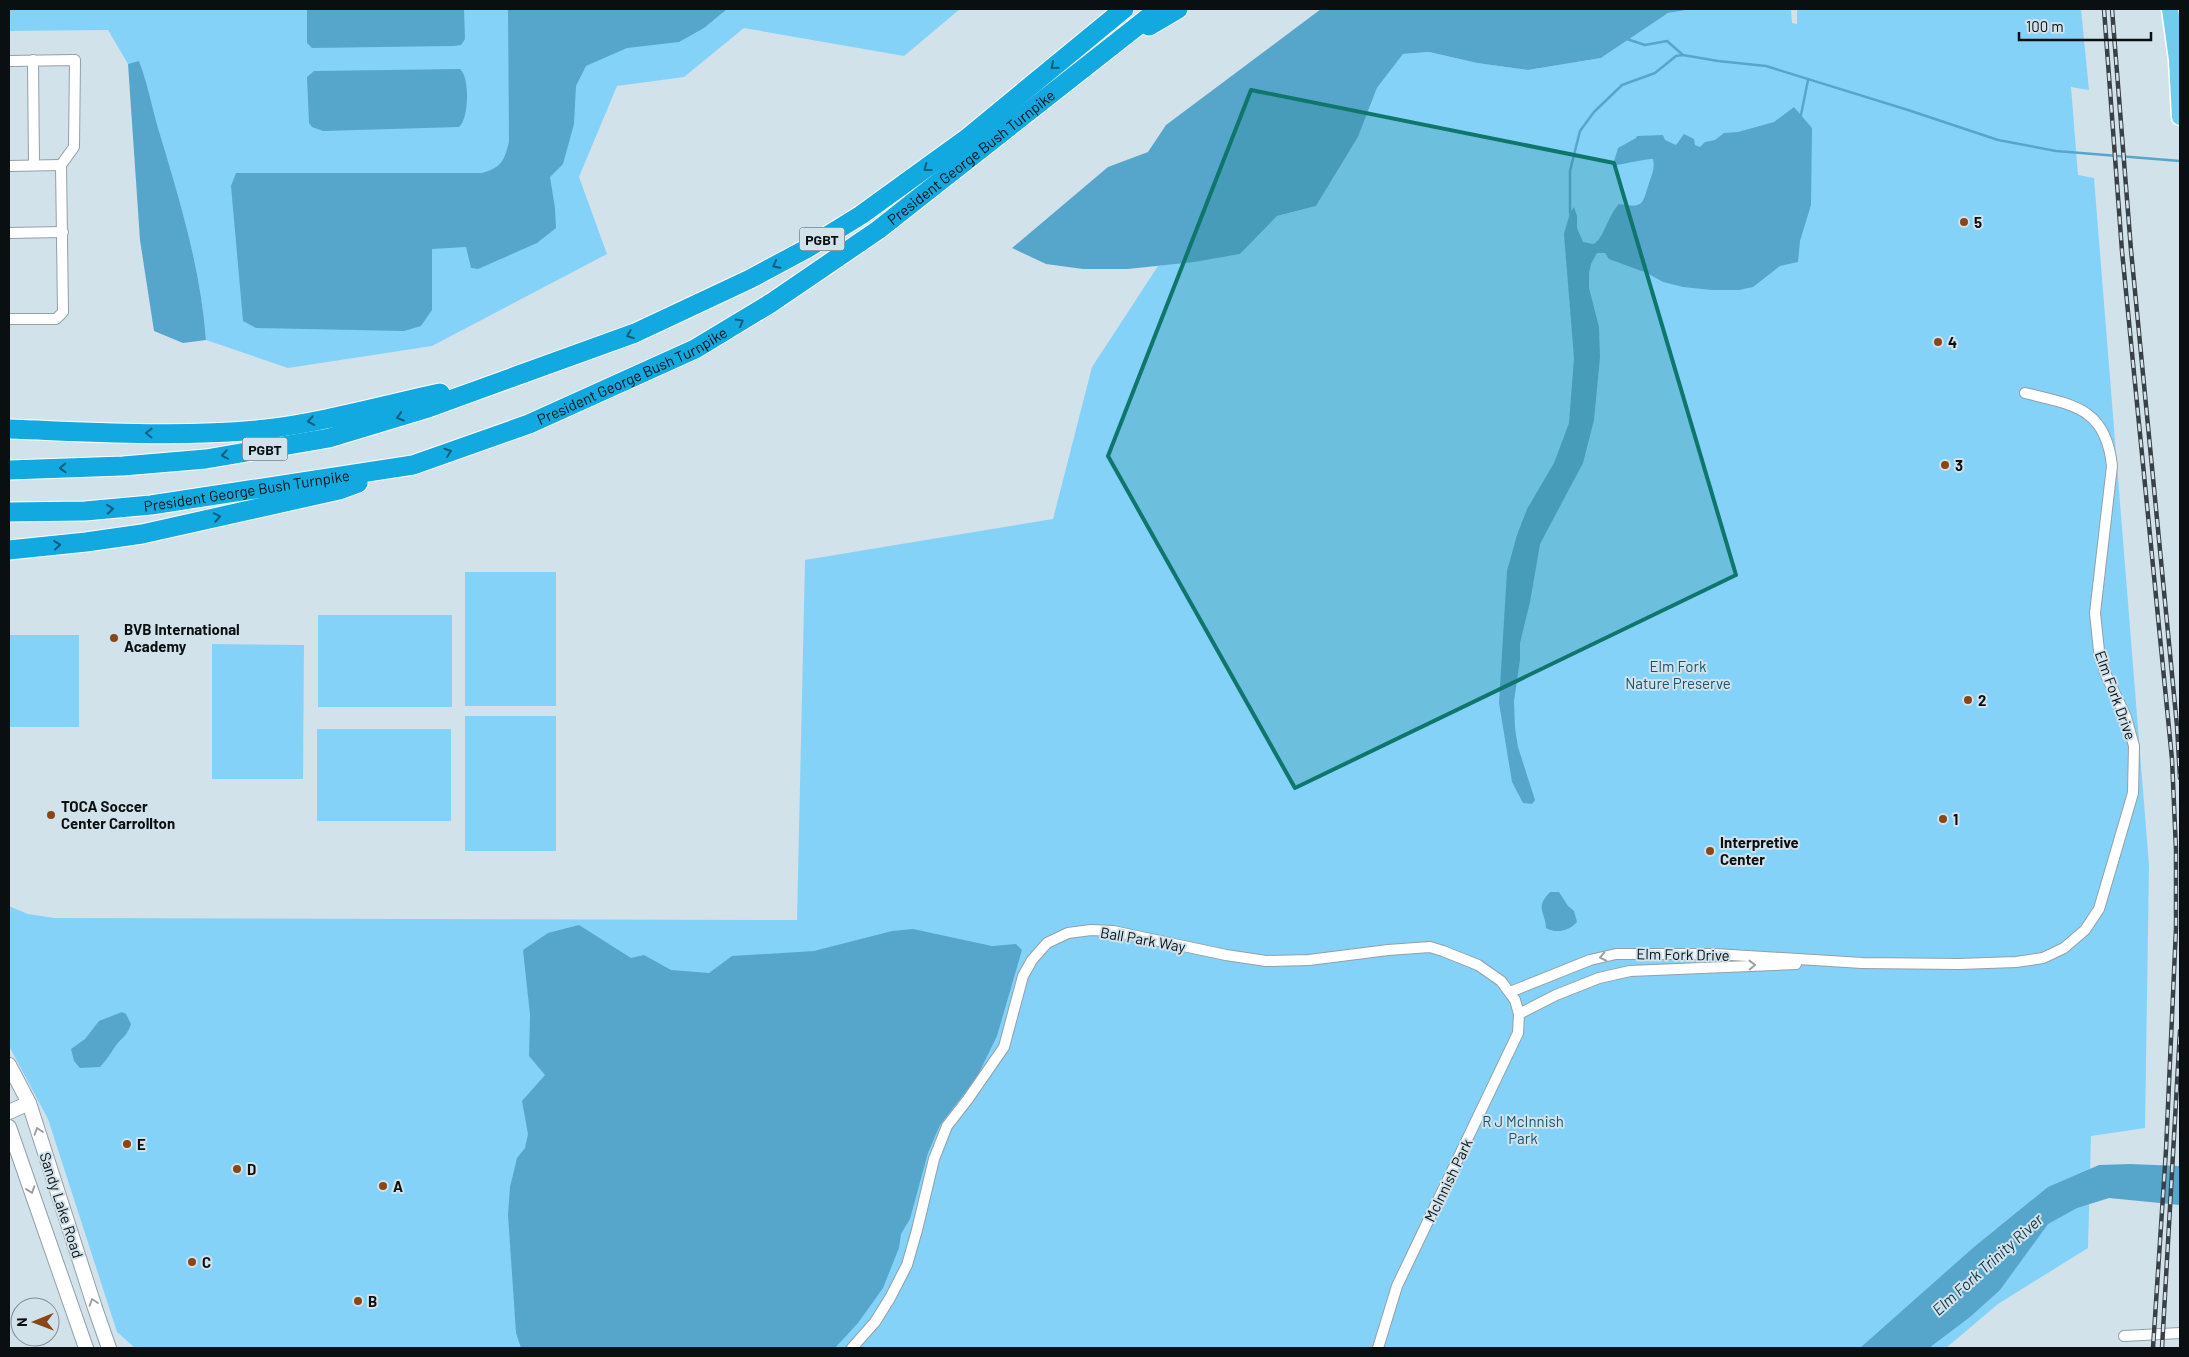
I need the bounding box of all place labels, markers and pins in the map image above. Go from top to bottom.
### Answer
place label: 5 [1974,213,1982,231]
marker: 5 [1958,216,1970,228]
place label: 4 [1948,333,1957,351]
marker: 4 [1932,336,1944,348]
place label: 3 [1955,456,1963,474]
marker: 3 [1939,459,1951,471]
place label: BVB International Academy [124,620,240,655]
marker: BVB International Academy [108,632,120,644]
place label: 2 [1978,691,1986,709]
marker: 2 [1962,694,1974,706]
place label: TOCA Soccer Center Carrollton [61,797,175,832]
marker: TOCA Soccer Center Carrollton [45,809,57,821]
place label: 1 [1953,810,1958,828]
marker: 1 [1937,813,1949,825]
place label: Interpretive Center [1720,833,1799,868]
marker: Interpretive Center [1704,845,1716,857]
place label: E [137,1135,146,1153]
marker: E [121,1138,133,1150]
place label: D [247,1160,256,1178]
marker: D [231,1163,243,1175]
place label: A [393,1177,403,1195]
marker: A [377,1180,389,1192]
place label: C [202,1253,211,1271]
marker: C [186,1256,198,1268]
place label: B [368,1292,377,1310]
marker: B [352,1295,364,1307]

